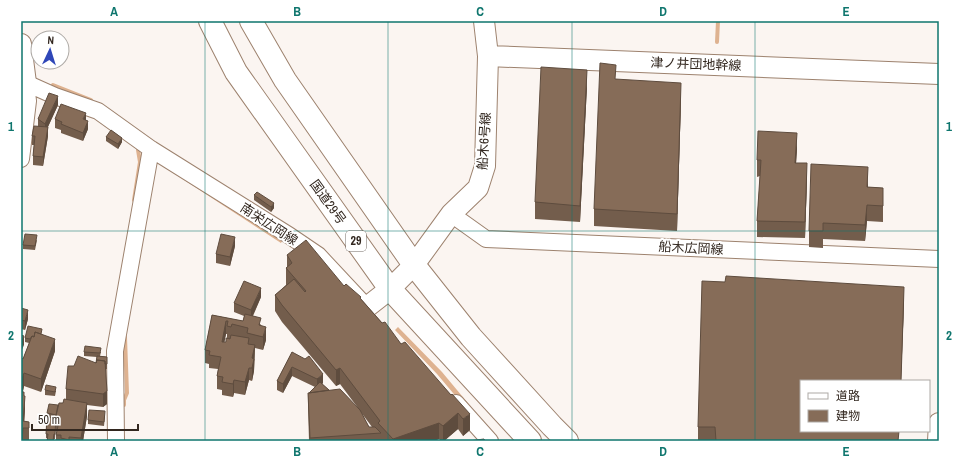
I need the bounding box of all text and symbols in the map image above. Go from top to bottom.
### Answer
text: A [110,3,118,20]
text: B [293,3,301,20]
text: C [476,3,484,20]
text: D [659,3,667,20]
text: E [842,3,850,20]
north arrow [30,30,70,70]
text: N [47,33,54,47]
street label: 津ノ井団地幹線 [650,54,742,74]
street label: 船木6号線 [473,112,495,170]
text: 1 [8,118,14,135]
text: 1 [946,118,952,135]
street label: 国道29号 [306,176,350,228]
street label: 南栄広岡線 [237,199,301,249]
road number: 29 [346,231,366,251]
street label: 船木広岡線 [658,238,724,258]
text: 2 [8,327,14,344]
text: 2 [946,327,952,344]
legend [800,380,930,432]
text: 道路 [836,388,860,404]
scale bar [32,406,138,432]
text: 建物 [836,408,860,424]
text: 50 m [38,412,60,428]
text: A [110,443,118,460]
text: B [293,443,301,460]
text: C [476,443,484,460]
text: D [659,443,667,460]
text: E [842,443,850,460]

